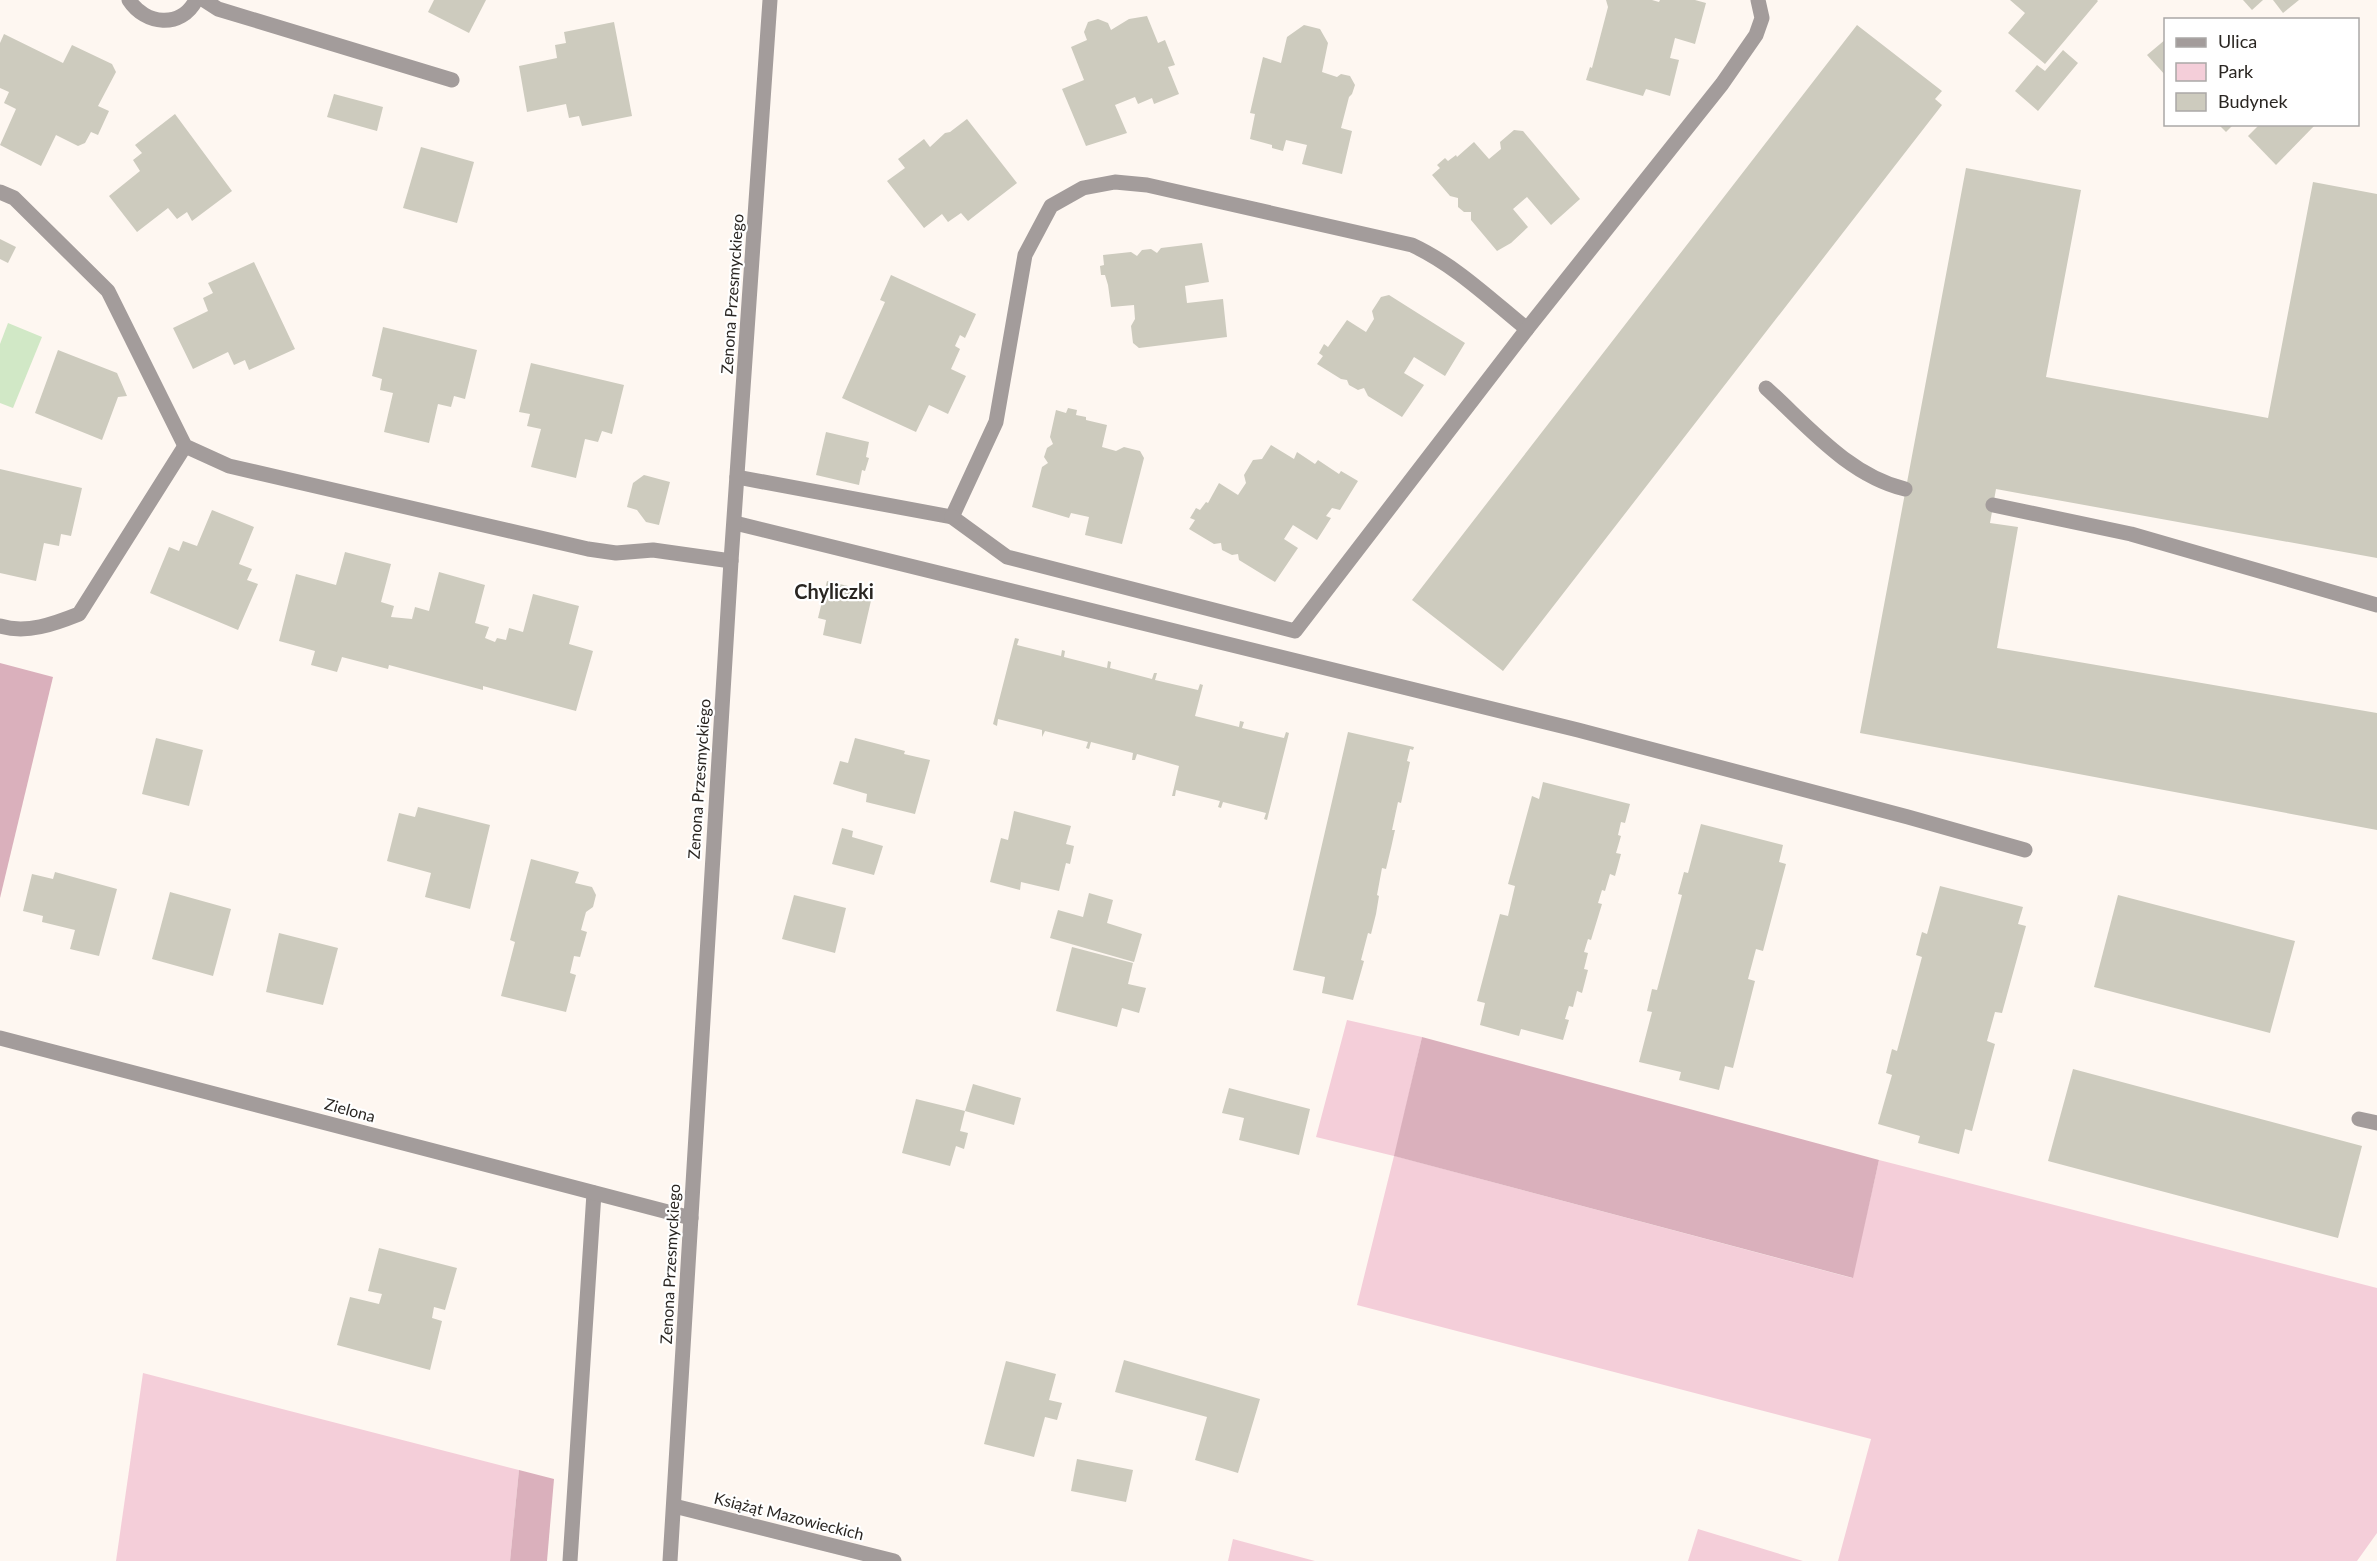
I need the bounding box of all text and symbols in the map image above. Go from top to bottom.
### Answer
legend [2164,18,2359,126]
text: Ulica [2218,30,2257,52]
text: Park [2218,60,2254,82]
text: Budynek [2218,90,2288,112]
street label: Zenona Przesmyckiego [716,213,747,375]
district label: Chyliczki [794,579,874,603]
street label: Zenona Przesmyckiego [683,698,714,860]
street label: Zielona [323,1094,378,1125]
street label: Zenona Przesmyckiego [656,1183,683,1345]
street label: Książąt Mazowieckich [712,1488,866,1543]

